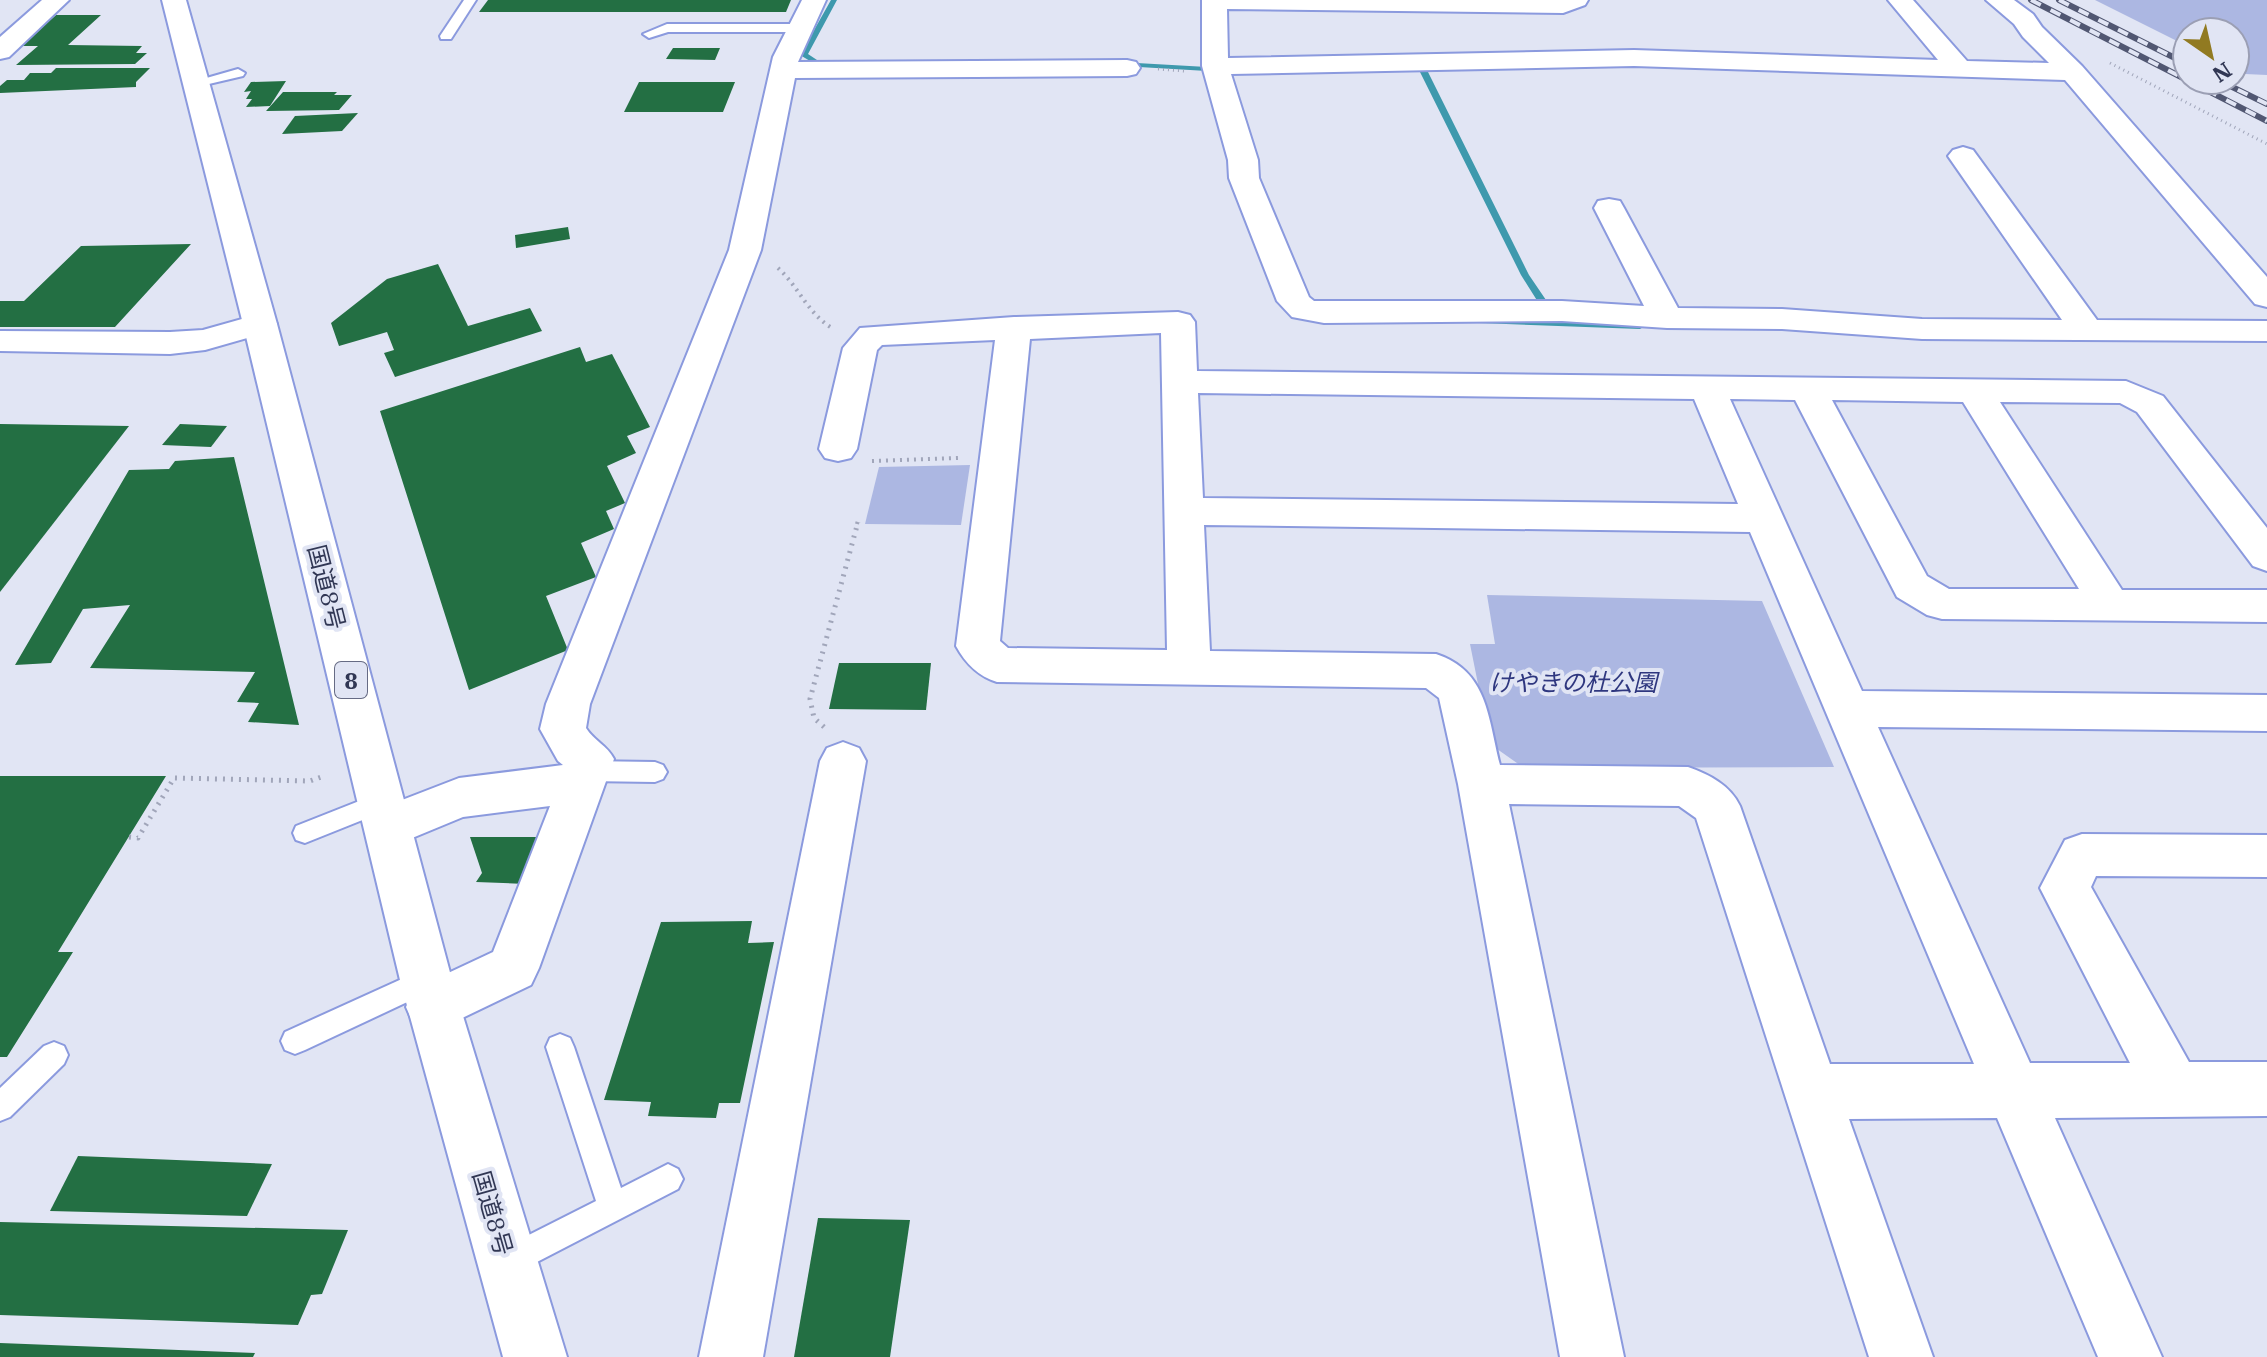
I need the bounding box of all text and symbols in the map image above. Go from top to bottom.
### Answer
north arrow [2171,16,2251,96]
text: N [2207,56,2238,90]
street label: 国道8号 [301,541,353,633]
road number: 8 [335,662,367,698]
park label: けやきの杜公園 [1489,666,1660,698]
street label: 国道8号 [466,1167,520,1259]

